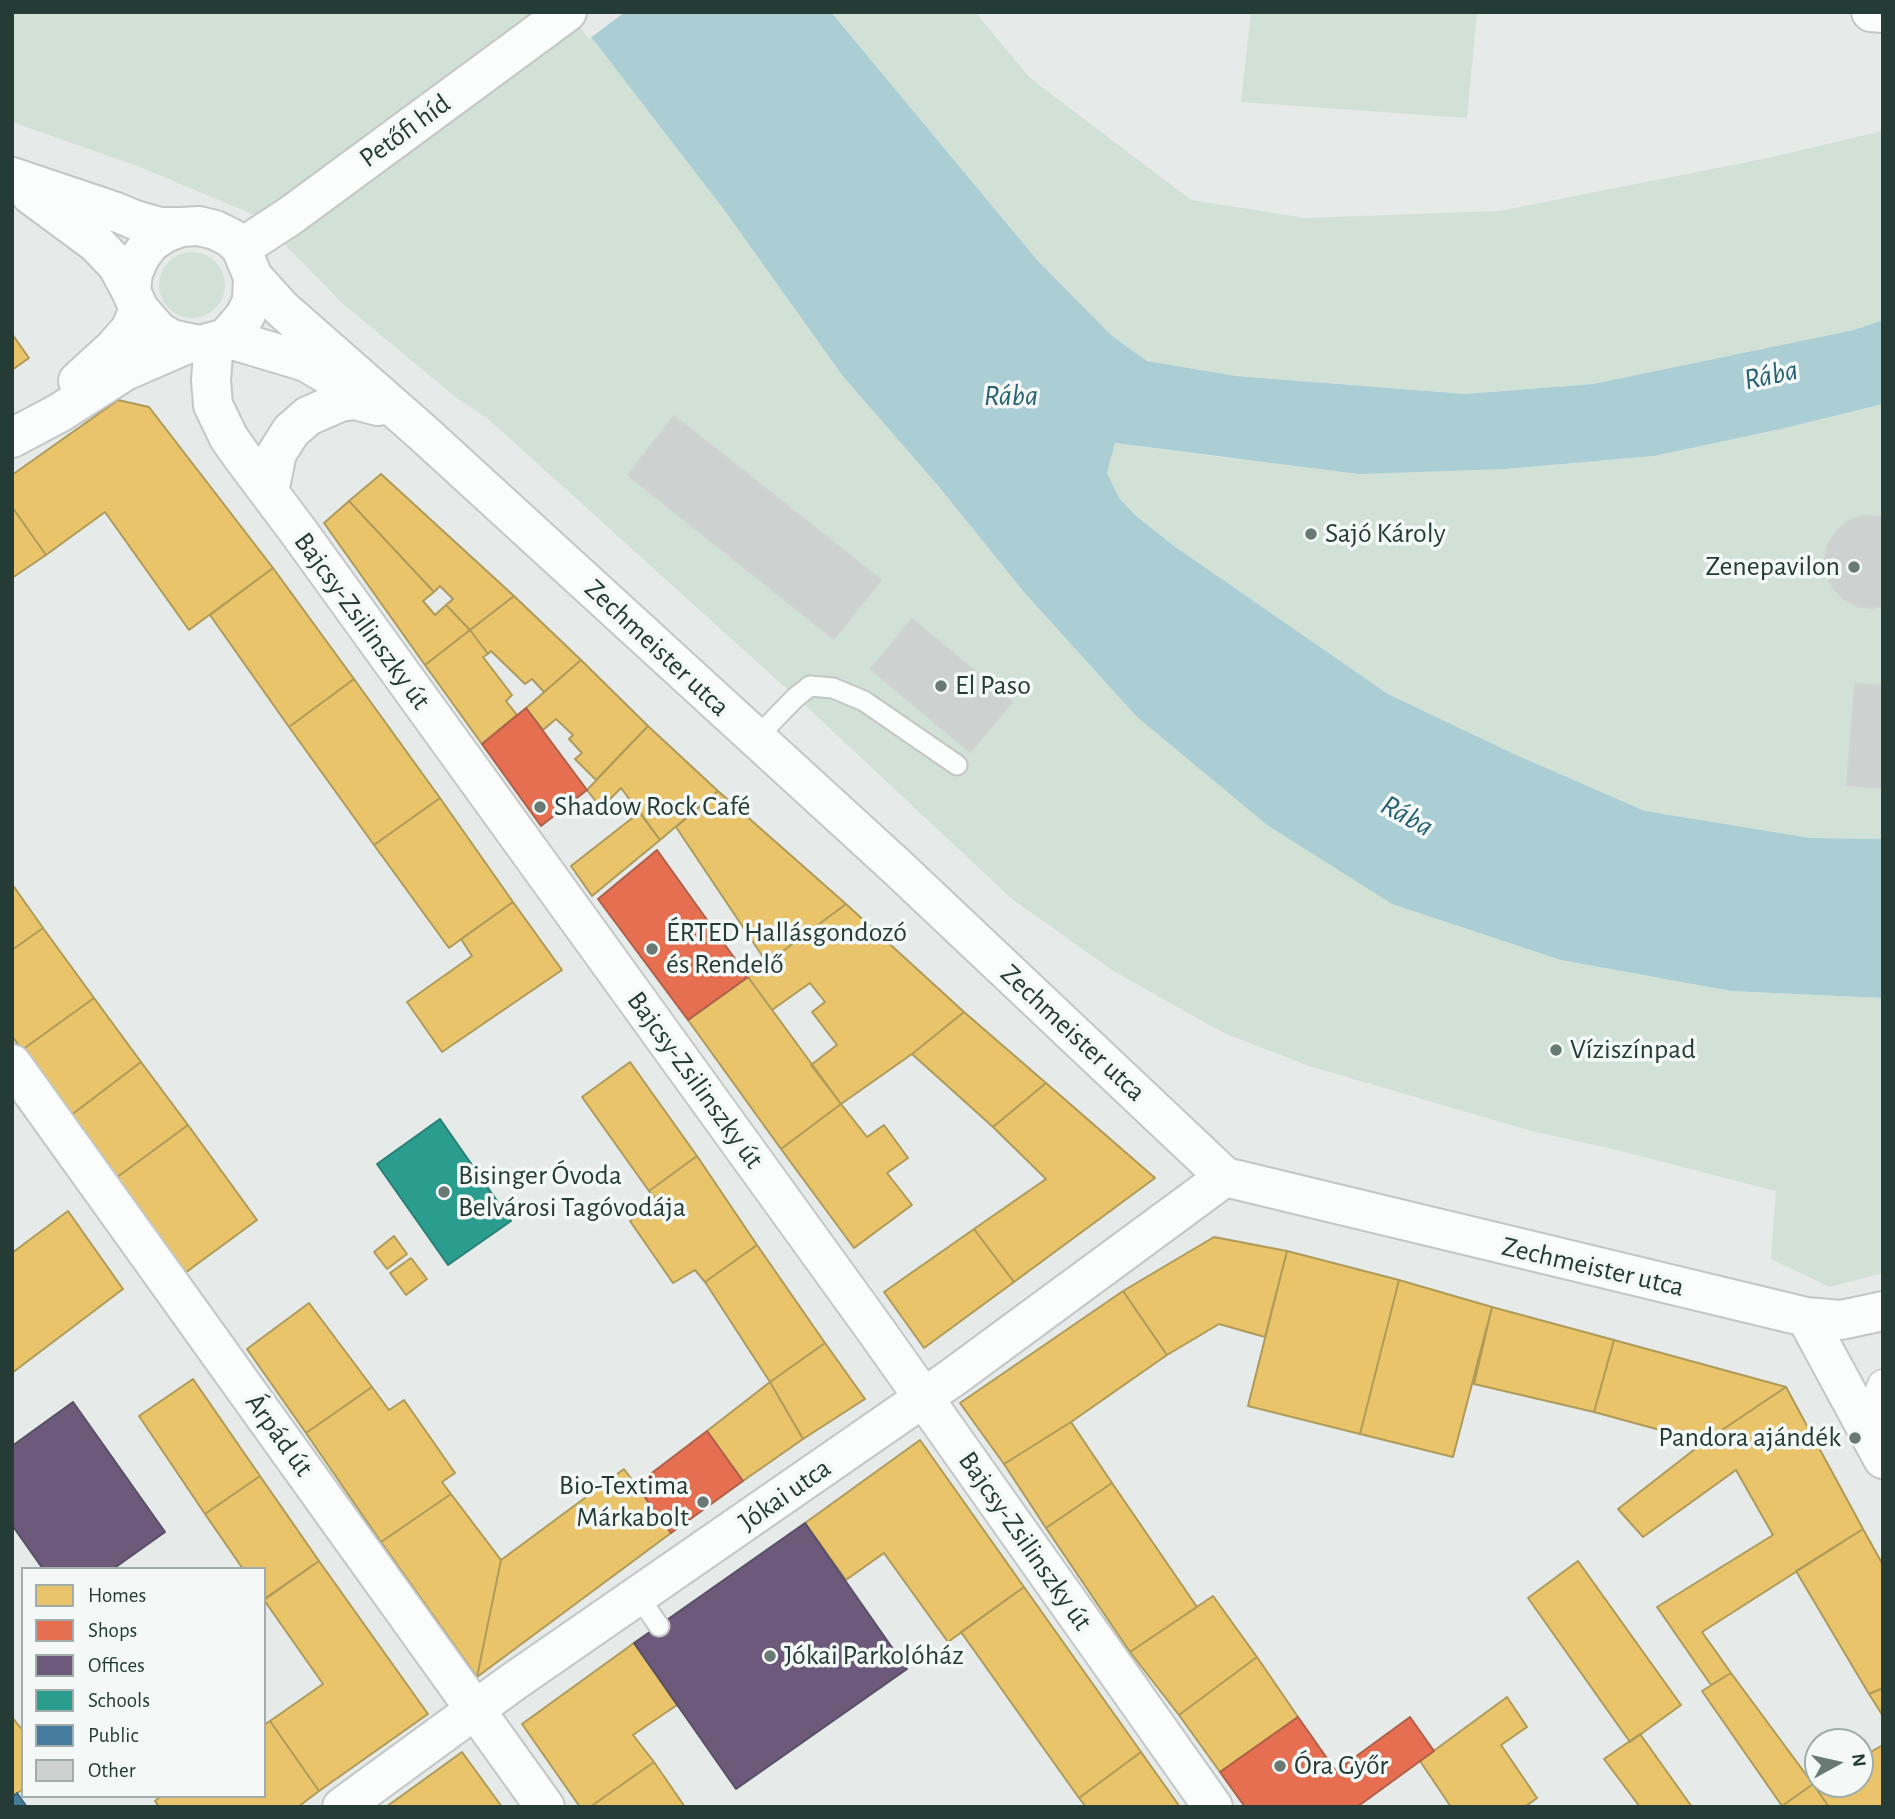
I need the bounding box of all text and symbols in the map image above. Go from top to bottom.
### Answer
street label: Petőfi híd [353,87,457,175]
water label: Rába [1741,352,1801,398]
water label: Rába [984,378,1038,414]
place label: Sajó Károly [1325,517,1446,551]
street label: Bajcsy-Zsilinszky út [286,526,438,716]
marker: Sajó Károly [1303,526,1319,542]
place label: Zenepavilon [1705,550,1840,584]
marker: Zenepavilon [1846,559,1862,575]
street label: Zechmeister utca [578,572,736,724]
place label: El Paso [955,669,1031,703]
marker: El Paso [933,678,949,694]
water label: Rába [1374,787,1440,845]
place label: Shadow Rock Café [554,790,750,824]
marker: Shadow Rock Café [532,799,548,815]
place label: ÉRTED Hallásgondozó és Rendelő [666,916,907,982]
marker: ÉRTED Hallásgondozó és Rendelő [644,941,660,957]
street label: Zechmeister utca [994,957,1152,1109]
street label: Bajcsy-Zsilinszky út [619,985,771,1175]
place label: Víziszínpad [1570,1033,1696,1067]
marker: Víziszínpad [1548,1042,1564,1058]
place label: Bisinger Óvoda Belvárosi Tagóvodája [458,1159,686,1225]
marker: Bisinger Óvoda Belvárosi Tagóvodája [436,1184,452,1200]
street label: Zechmeister utca [1499,1230,1687,1304]
street label: Árpád út [238,1387,320,1483]
place label: Pandora ajándék [1658,1421,1841,1455]
marker: Pandora ajándék [1847,1430,1863,1446]
street label: Bajcsy-Zsilinszky út [951,1445,1099,1637]
street label: Jókai utca [732,1451,838,1539]
place label: Bio-Textima Márkabolt [559,1469,689,1535]
marker: Bio-Textima Márkabolt [695,1494,711,1510]
legend [21,1567,266,1798]
text: Homes [88,1585,146,1606]
text: Shops [88,1620,137,1641]
place label: Jókai Parkolóház [784,1639,964,1673]
marker: Jókai Parkolóház [762,1648,778,1664]
text: Offices [88,1655,145,1676]
text: Schools [88,1690,150,1711]
text: Public [88,1725,138,1746]
north arrow [1804,1728,1874,1798]
place label: Óra Győr [1294,1749,1388,1783]
text: N [1848,1752,1869,1768]
marker: Óra Győr [1272,1758,1288,1774]
text: Other [88,1760,135,1781]

